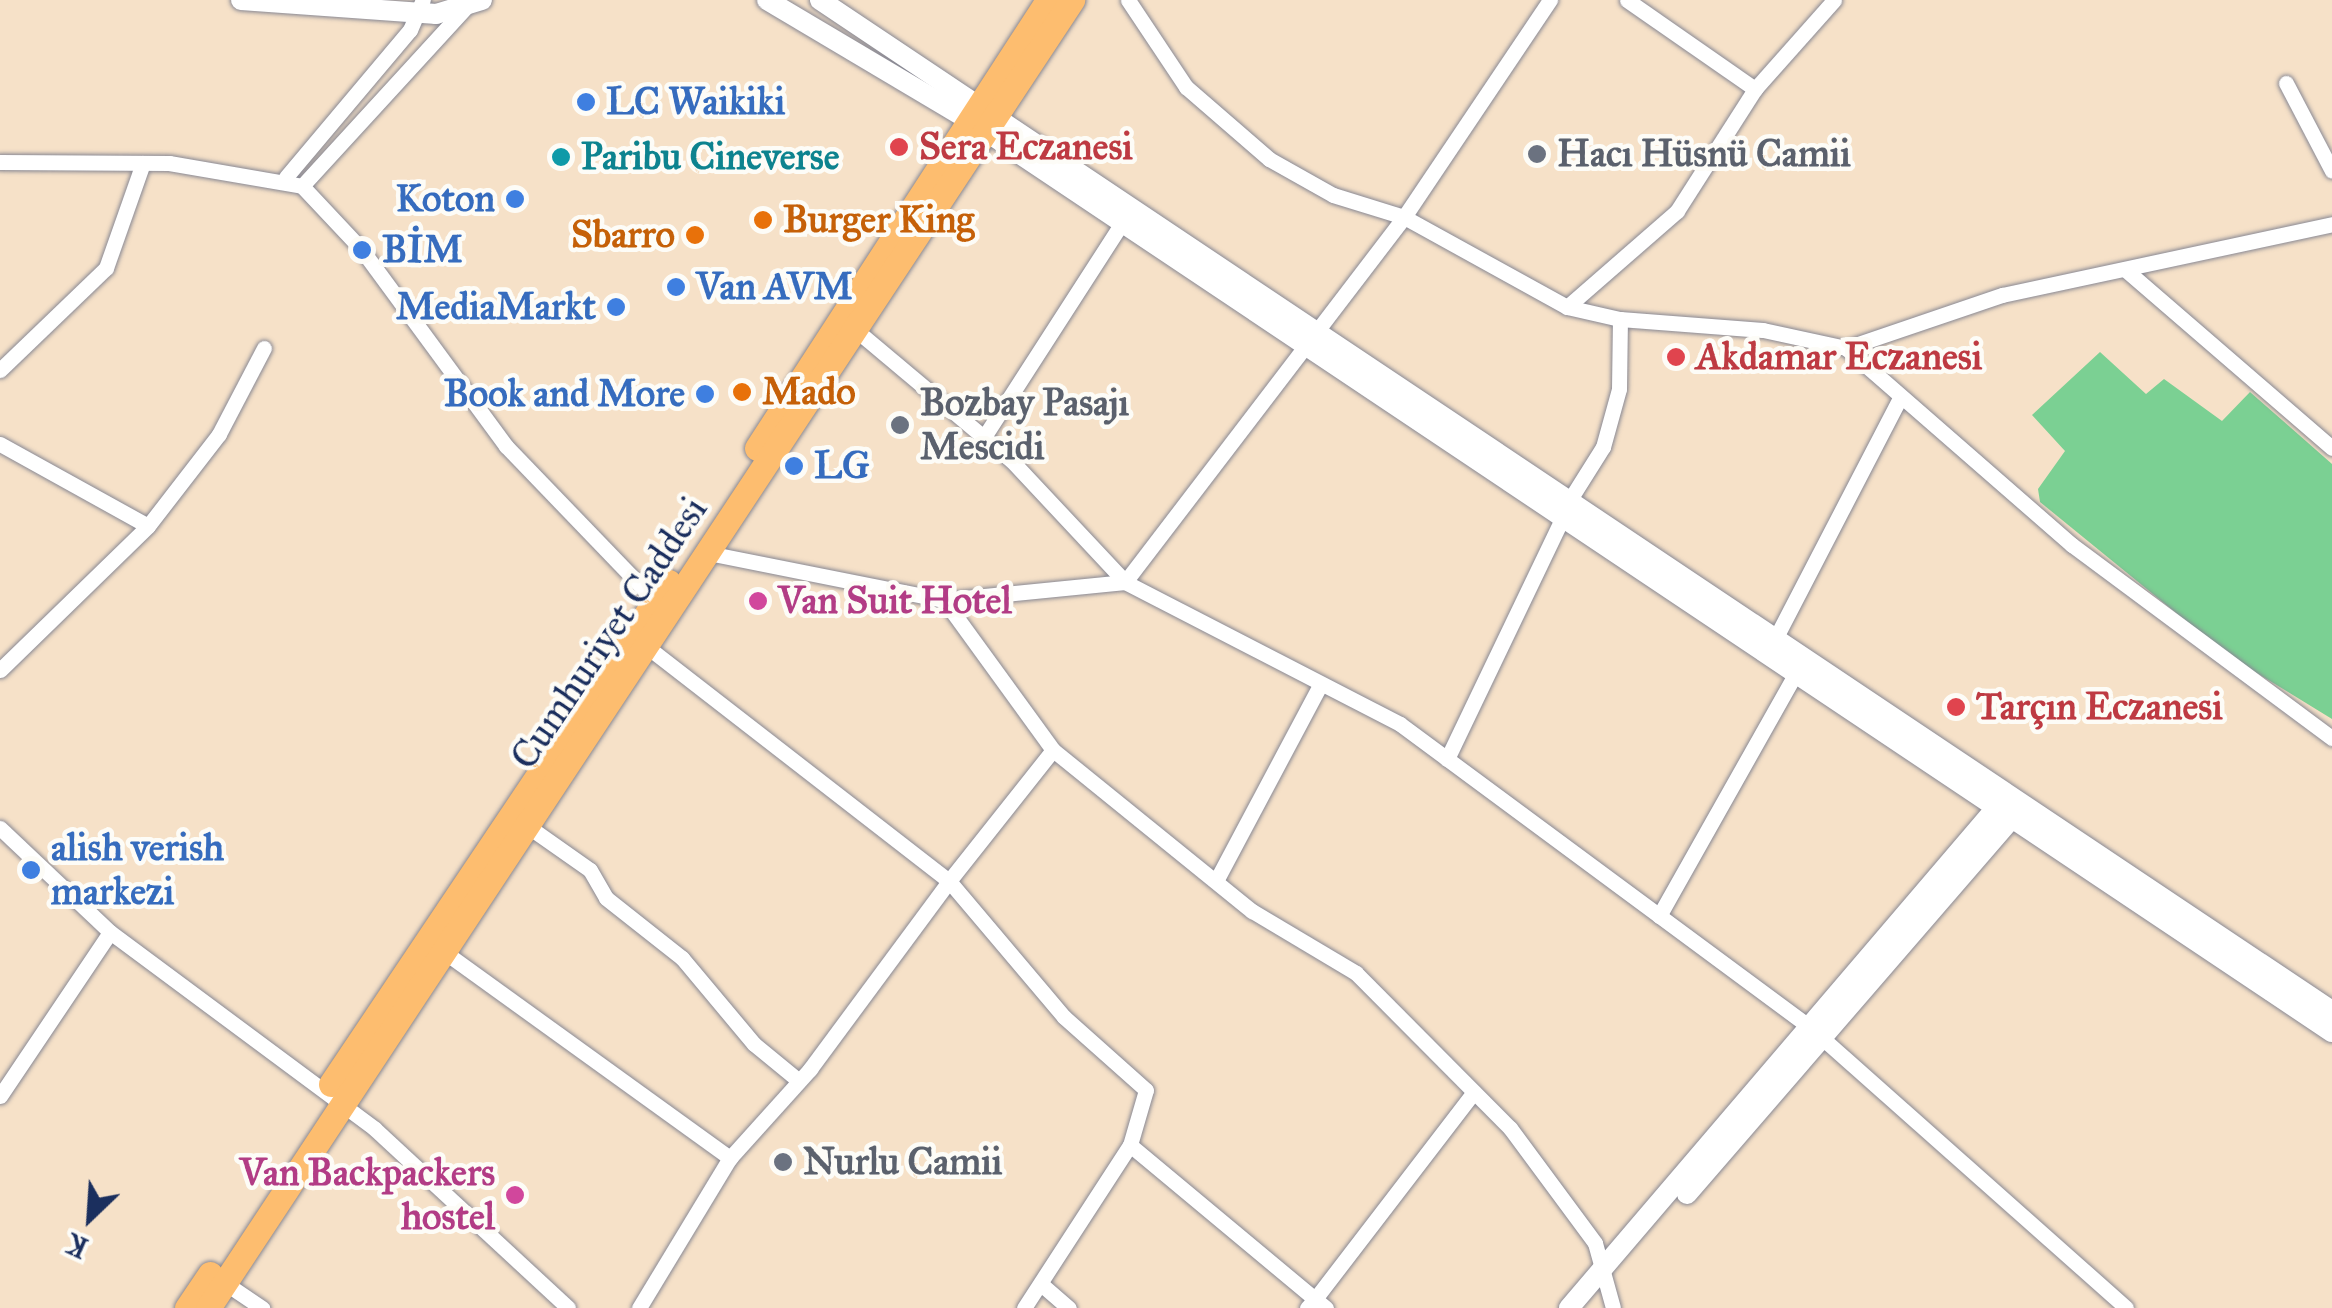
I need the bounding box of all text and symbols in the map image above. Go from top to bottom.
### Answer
place label: LC Waikiki [606,79,785,125]
marker: LC Waikiki [575,91,597,113]
place label: Sera Eczanesi [919,124,1133,170]
place label: Hacı Hüsnü Camii [1557,131,1851,177]
place label: Paribu Cineverse [581,134,840,180]
marker: Sera Eczanesi [888,136,910,158]
marker: Hacı Hüsnü Camii [1526,143,1548,165]
marker: Paribu Cineverse [550,146,572,168]
place label: Koton [396,176,495,222]
marker: Koton [504,188,526,210]
place label: Burger King [783,197,974,243]
marker: Burger King [752,209,774,231]
place label: Sbarro [571,212,675,258]
marker: Sbarro [684,224,706,246]
place label: BİM [382,227,463,273]
marker: BİM [351,239,373,261]
place label: Van AVM [696,264,853,310]
marker: Van AVM [665,276,687,298]
place label: MediaMarkt [396,284,596,330]
marker: MediaMarkt [605,296,627,318]
place label: Akdamar Eczanesi [1696,334,1982,380]
marker: Akdamar Eczanesi [1665,346,1687,368]
place label: Mado [762,369,856,415]
place label: Book and More [444,371,685,417]
place label: Bozbay Pasajı Mescidi [920,380,1129,469]
marker: Mado [731,381,753,403]
marker: Book and More [694,383,716,405]
marker: Bozbay Pasajı Mescidi [889,414,911,436]
place label: LG [814,443,870,489]
marker: LG [783,455,805,477]
street label: Cumhuriyet Caddesi [501,488,717,778]
place label: Van Suit Hotel [778,578,1012,624]
marker: Van Suit Hotel [747,590,769,612]
place label: Tarçın Eczanesi [1976,684,2223,730]
marker: Tarçın Eczanesi [1945,696,1967,718]
place label: alish verish markezi [51,825,224,914]
marker: alish verish markezi [20,859,42,881]
place label: Nurlu Camii [803,1139,1002,1185]
place label: Van Backpackers hostel [240,1150,495,1240]
marker: Nurlu Camii [772,1151,794,1173]
north arrow [40,1168,140,1268]
marker: Van Backpackers hostel [504,1184,526,1206]
text: K [61,1226,94,1266]

